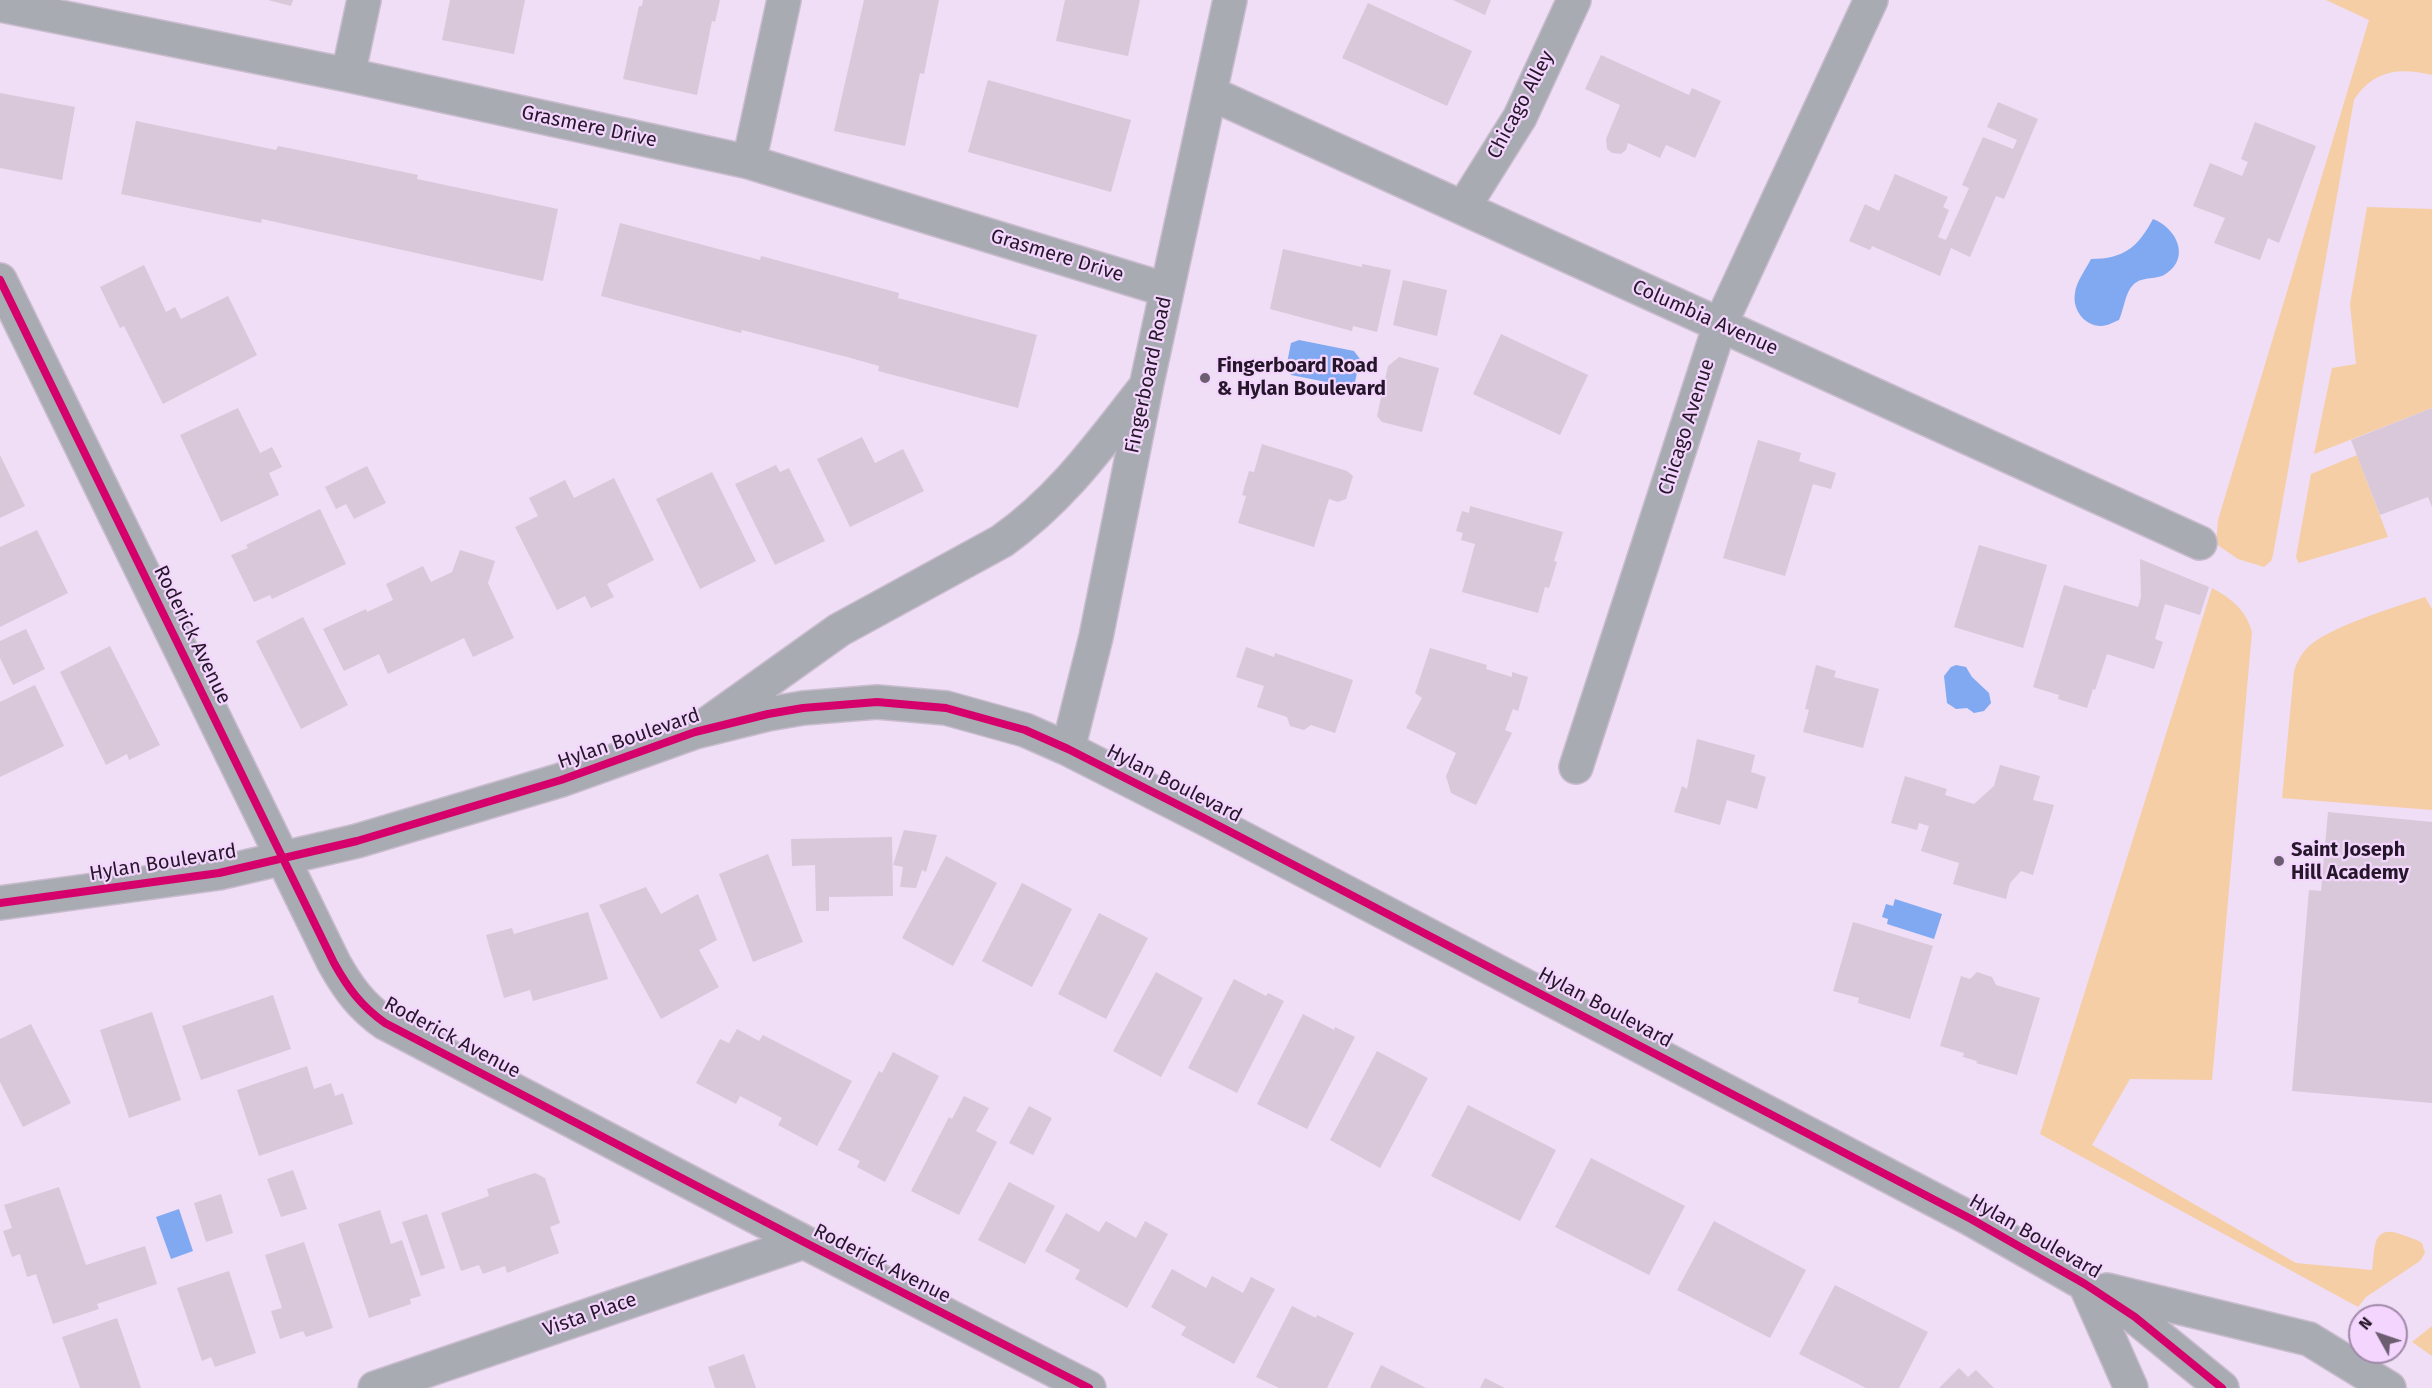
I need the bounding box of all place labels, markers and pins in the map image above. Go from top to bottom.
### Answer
place label: Fingerboard Road & Hylan Boulevard [1217,354,1386,401]
marker: Fingerboard Road & Hylan Boulevard [1198,371,1212,385]
place label: Saint Joseph Hill Academy [2291,838,2409,885]
marker: Saint Joseph Hill Academy [2272,854,2286,868]

